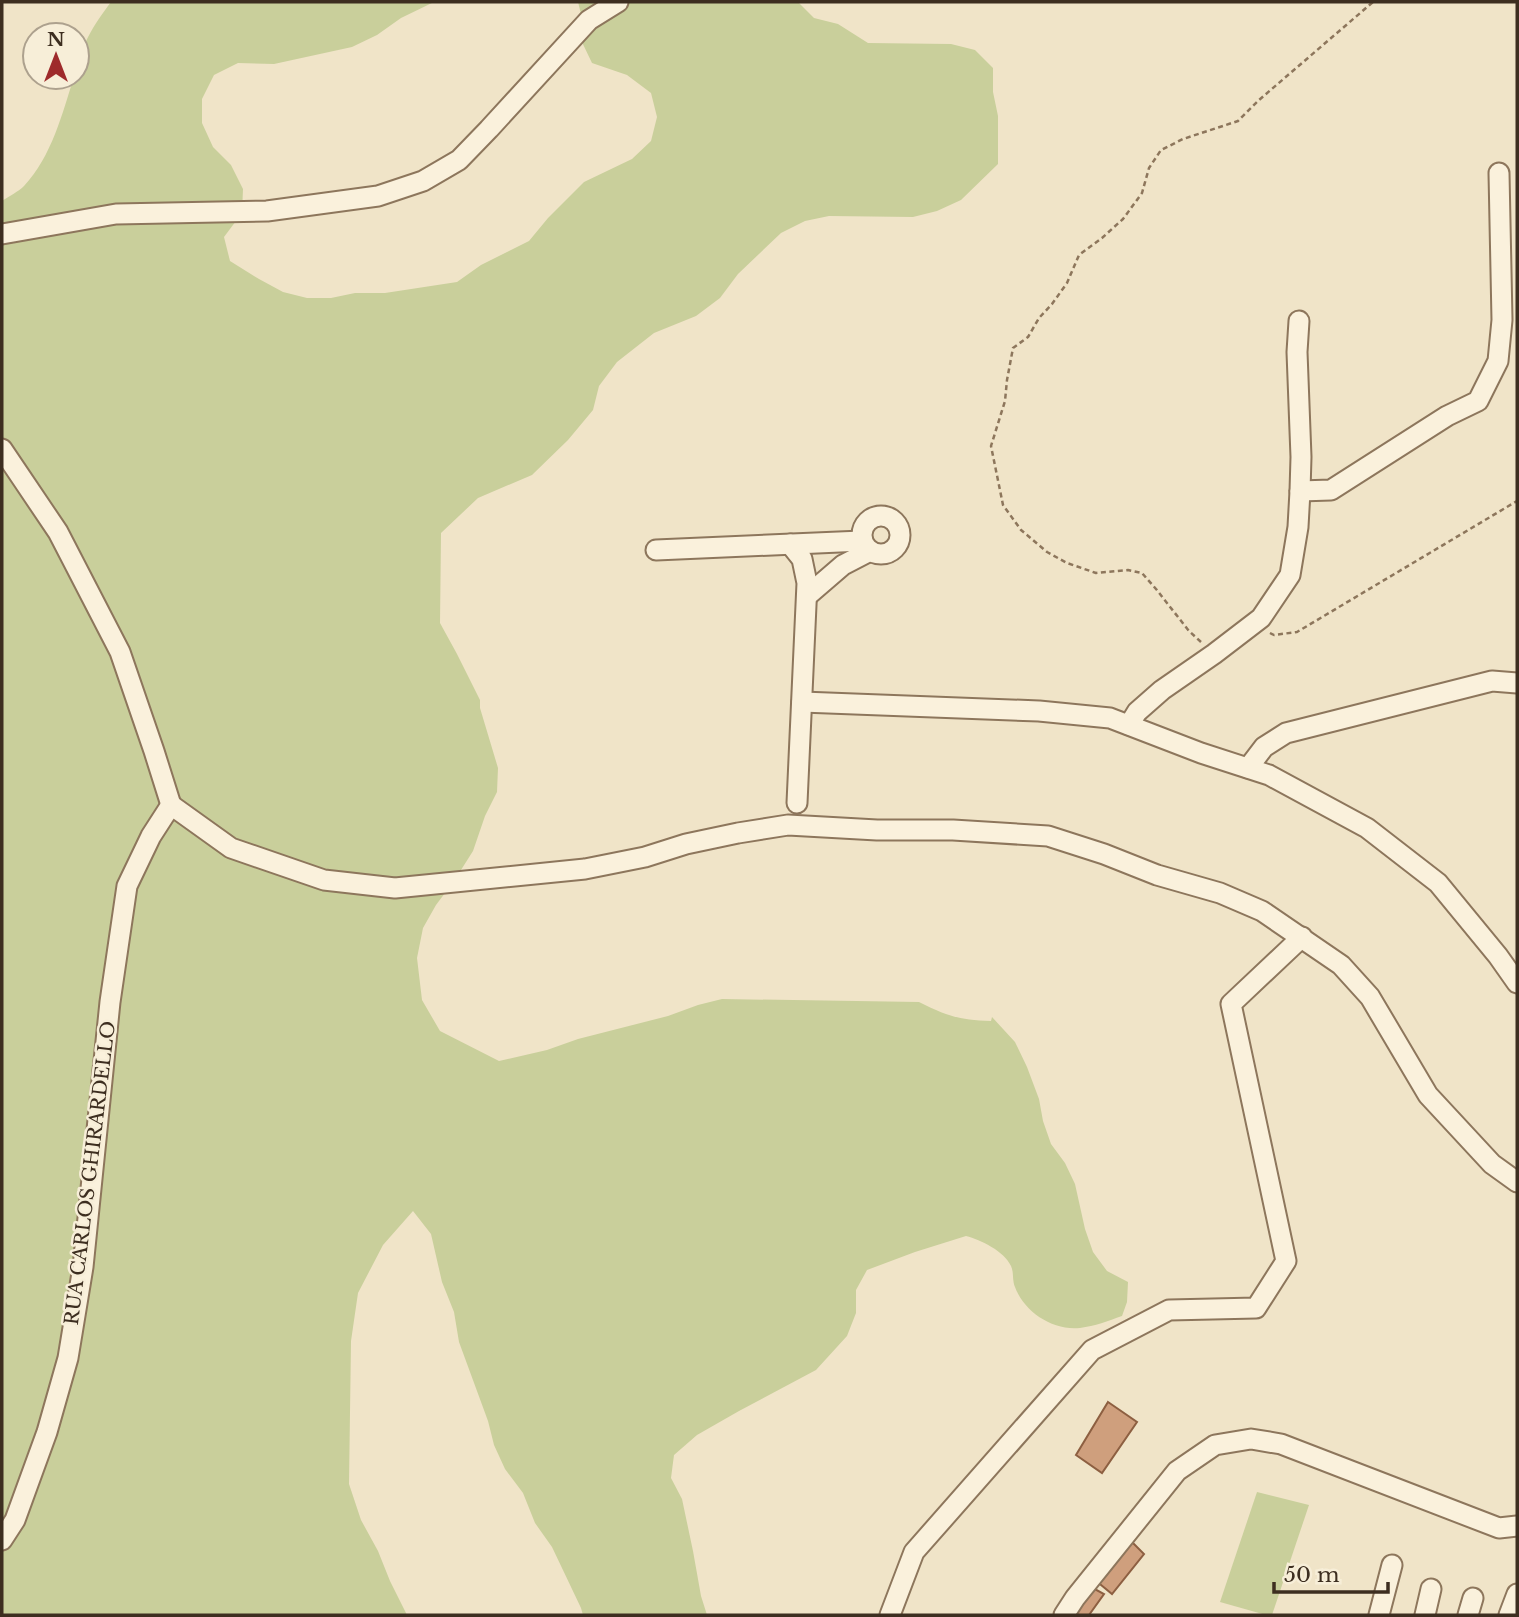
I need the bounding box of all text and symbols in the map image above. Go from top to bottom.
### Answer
north arrow [21,21,91,91]
text: N [47,28,65,51]
street label: RUA CARLOS GHIRARDELLO [60,1020,120,1326]
scale bar [1274,1550,1388,1594]
text: 50 m [1284,1562,1340,1588]

